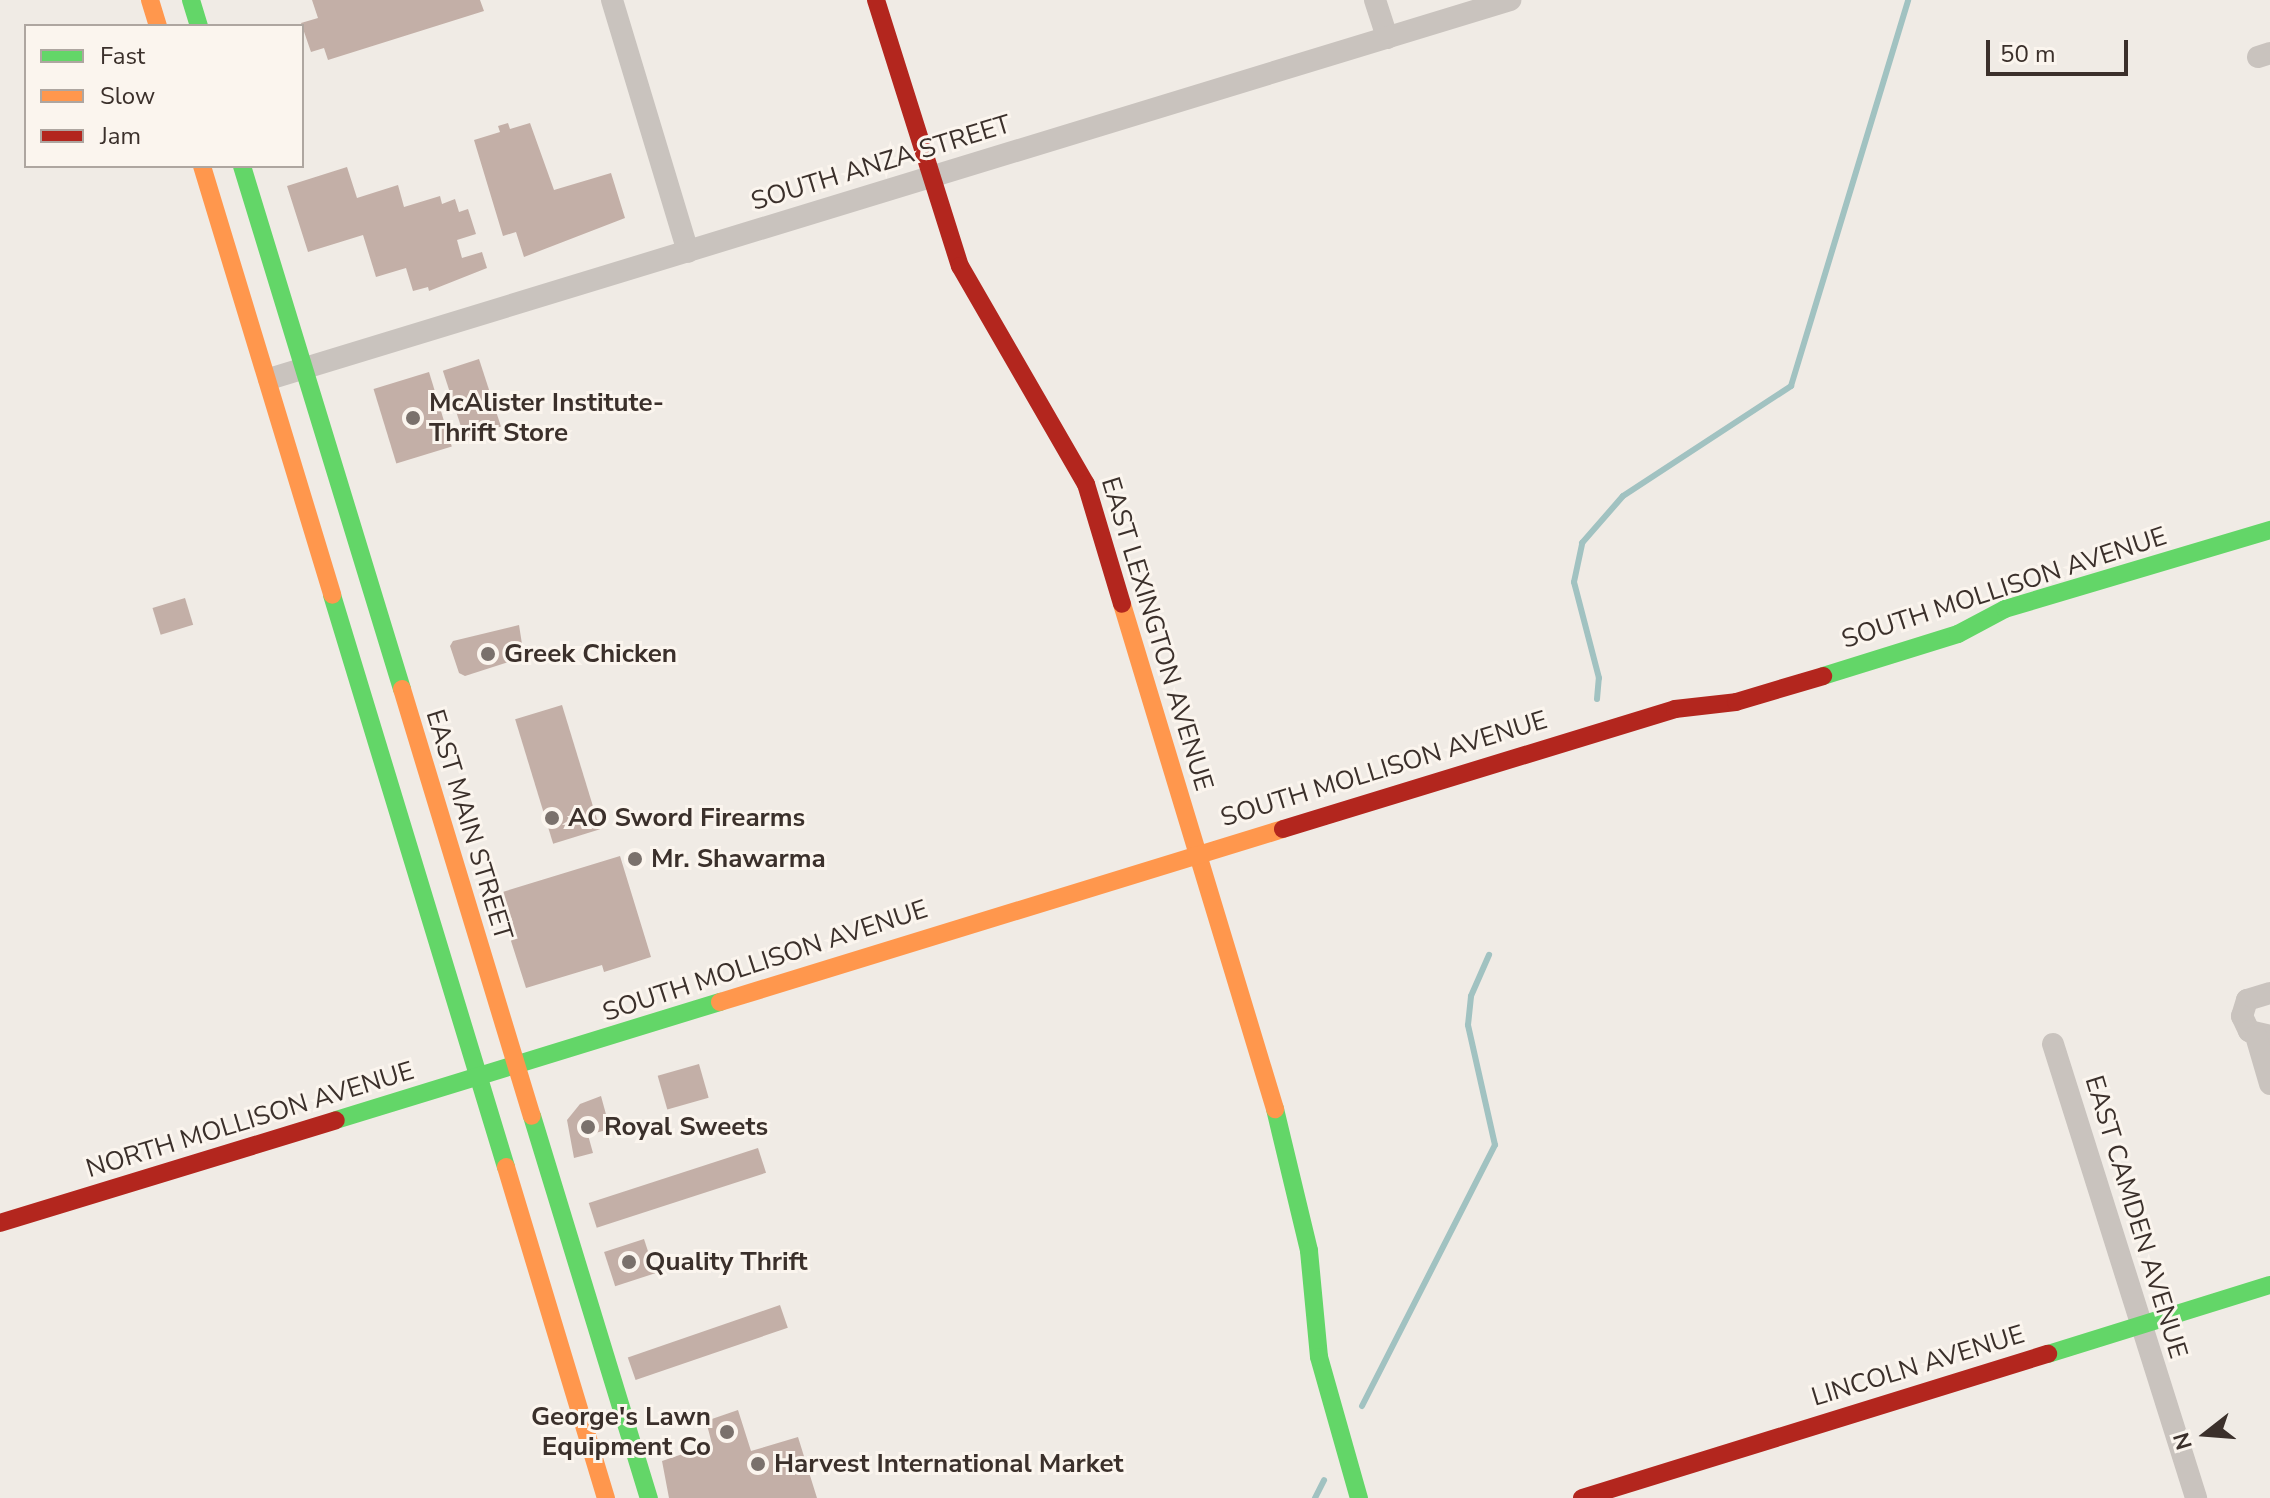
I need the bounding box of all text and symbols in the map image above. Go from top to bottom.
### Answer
legend [24,24,304,168]
scale bar [1990,24,2132,74]
text: 50 m [2000,38,2056,70]
text: Fast [100,40,145,72]
text: Slow [100,80,155,112]
street label: SOUTH ANZA STREET [747,109,1015,217]
text: Jam [100,120,141,152]
place label: McAlister Institute- Thrift Store [429,387,664,448]
marker: McAlister Institute- Thrift Store [404,409,422,427]
street label: EAST LEXINGTON AVENUE [1094,473,1220,795]
street label: SOUTH MOLLISON AVENUE [1838,521,2170,655]
place label: Greek Chicken [504,638,677,670]
marker: Greek Chicken [479,645,497,663]
street label: SOUTH MOLLISON AVENUE [1217,704,1551,834]
street label: EAST MAIN STREET [419,706,519,944]
place label: AO Sword Firearms [568,802,805,834]
marker: AO Sword Firearms [543,809,561,827]
place label: Mr. Shawarma [651,843,826,875]
marker: Mr. Shawarma [626,850,644,868]
street label: SOUTH MOLLISON AVENUE [599,894,931,1028]
street label: NORTH MOLLISON AVENUE [82,1055,418,1185]
street label: EAST CAMDEN AVENUE [2078,1072,2194,1362]
place label: Royal Sweets [604,1111,768,1143]
marker: Royal Sweets [579,1118,597,1136]
place label: Quality Thrift [645,1246,807,1278]
marker: Quality Thrift [620,1253,638,1271]
street label: LINCOLN AVENUE [1808,1319,2028,1413]
north arrow [2166,1394,2246,1474]
place label: George's Lawn Equipment Co [531,1401,711,1462]
marker: George's Lawn Equipment Co [718,1423,736,1441]
text: N [2166,1429,2200,1453]
place label: Harvest International Market [774,1448,1123,1480]
marker: Harvest International Market [749,1455,767,1473]

